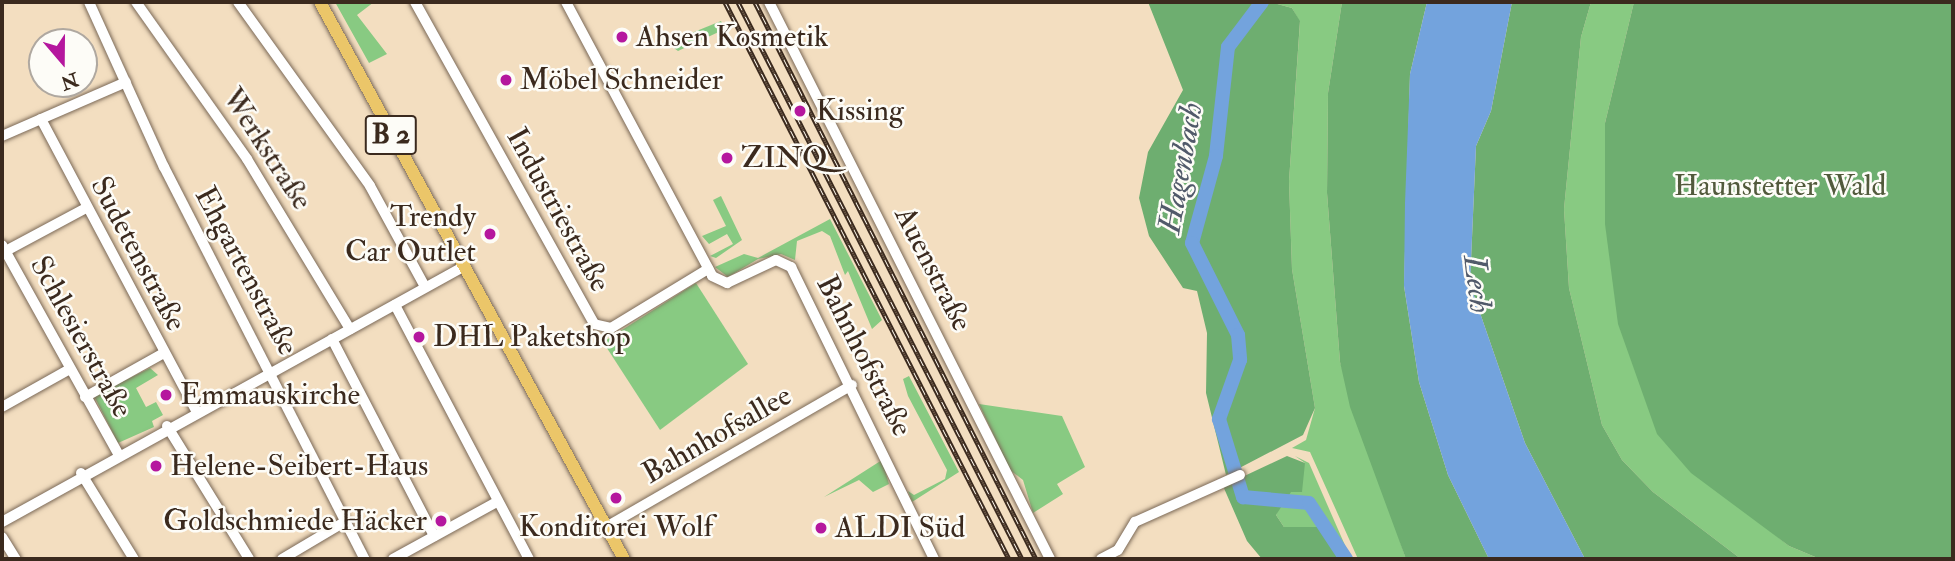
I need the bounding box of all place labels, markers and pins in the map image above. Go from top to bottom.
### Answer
place label: Ahsen Kosmetik [636,19,828,55]
marker: Ahsen Kosmetik [614,29,630,45]
place label: Möbel Schneider [520,62,723,98]
marker: Möbel Schneider [498,72,514,88]
place label: Kissing [816,93,904,129]
marker: Kissing [790,101,810,121]
place label: ZINQ [741,140,827,176]
marker: ZINQ [719,150,735,166]
place label: Trendy Car Outlet [345,199,476,270]
marker: Trendy Car Outlet [482,226,498,242]
place label: DHL Paketshop [433,319,631,355]
marker: DHL Paketshop [411,329,427,345]
place label: Emmauskirche [180,377,360,413]
marker: Emmauskirche [158,387,174,403]
place label: Helene-Seibert-Haus [170,448,428,484]
marker: Helene-Seibert-Haus [148,458,164,474]
marker: Konditorei Wolf [608,490,624,506]
place label: Goldschmiede Häcker [163,503,427,539]
place label: Konditorei Wolf [519,509,713,545]
place label: ALDI Süd [835,510,965,546]
marker: Goldschmiede Häcker [433,513,449,529]
marker: ALDI Süd [813,520,829,536]

